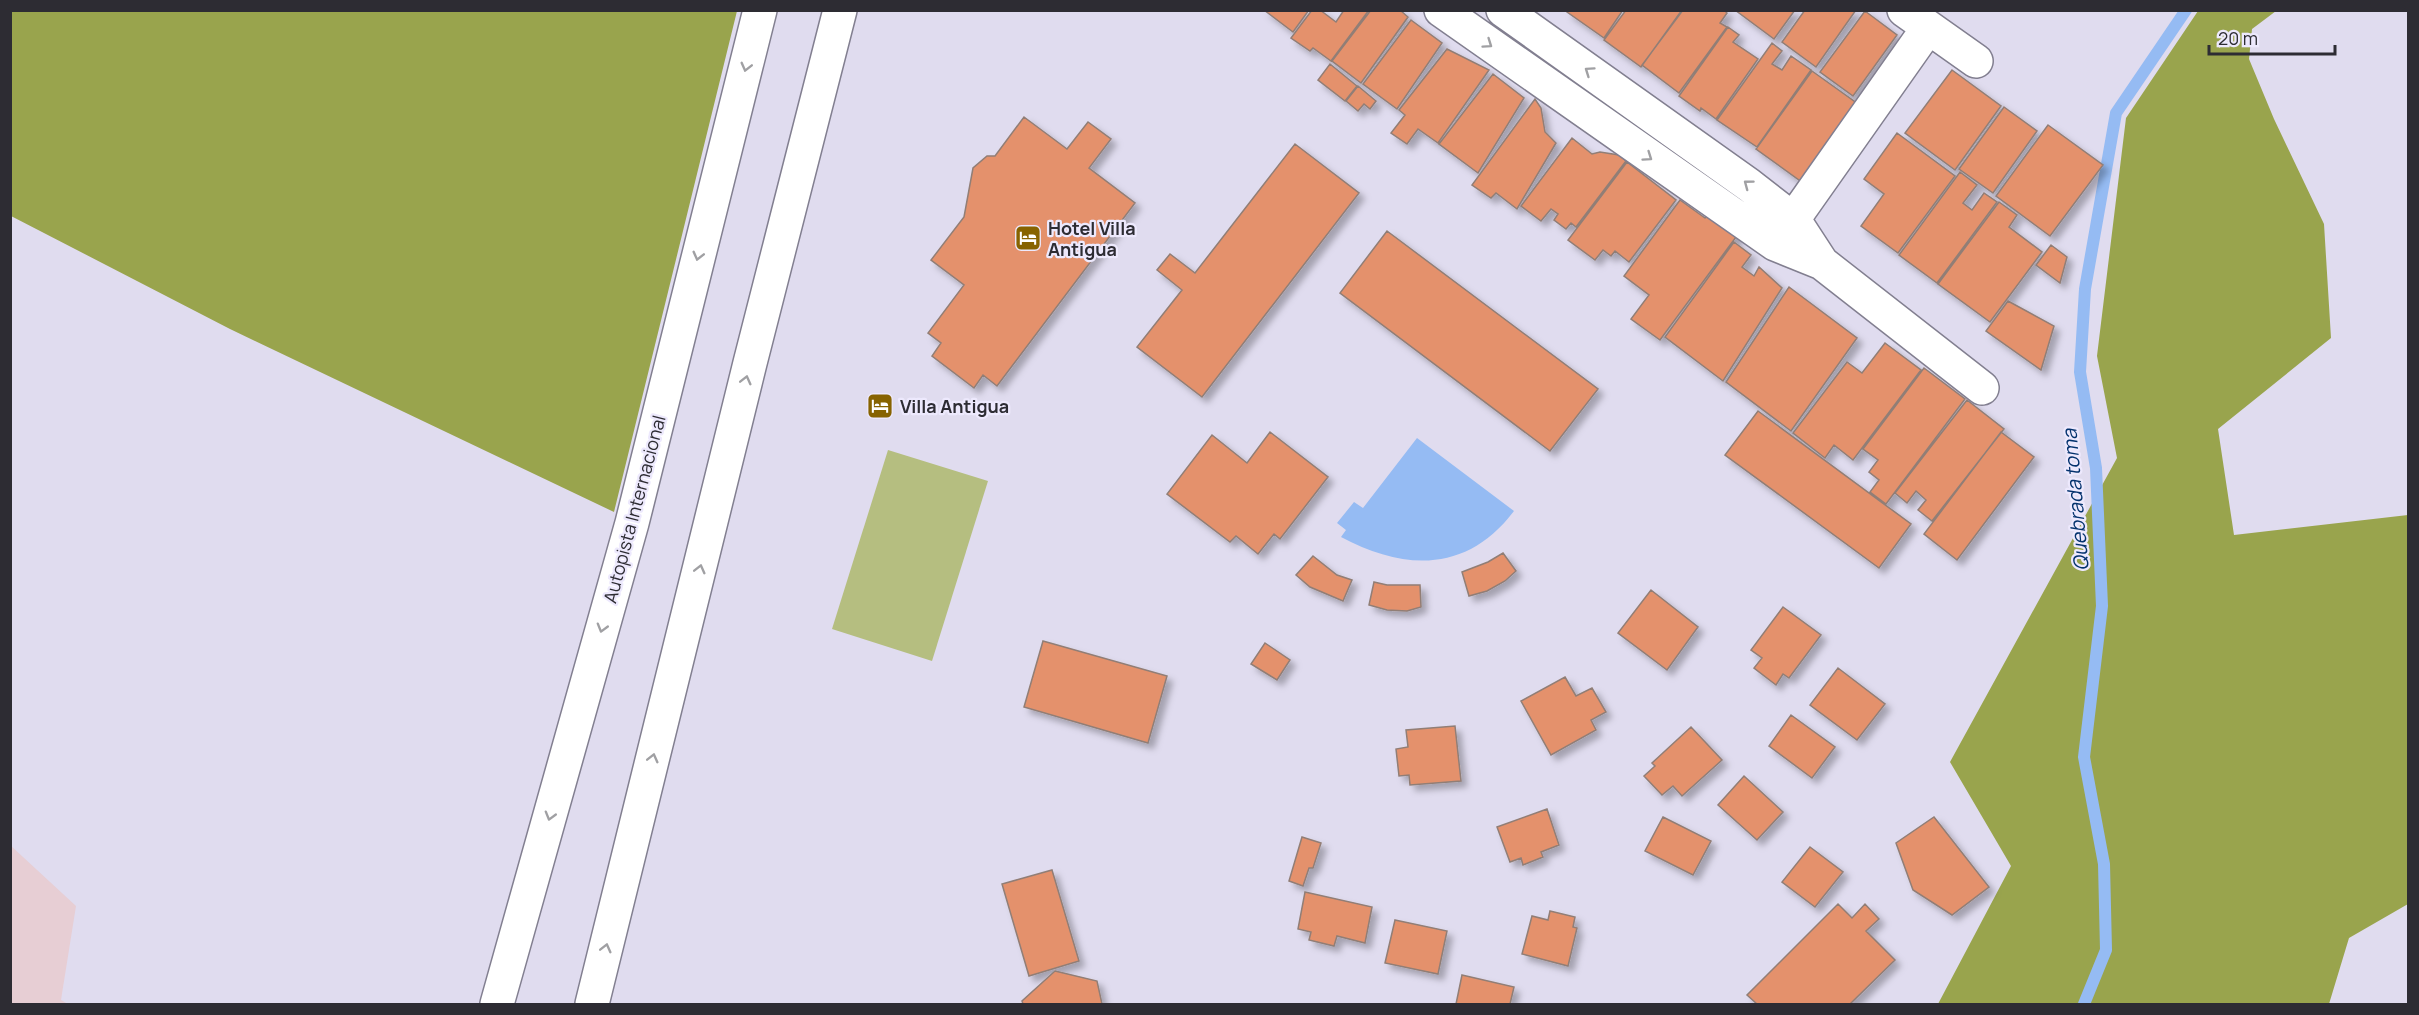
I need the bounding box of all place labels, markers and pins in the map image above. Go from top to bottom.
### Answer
place label: Hotel Villa Antigua [1048,216,1136,261]
hotel icon: Hotel Villa Antigua [1013,223,1043,253]
hotel icon: Villa Antigua [865,391,895,421]
place label: Villa Antigua [900,394,1009,418]

